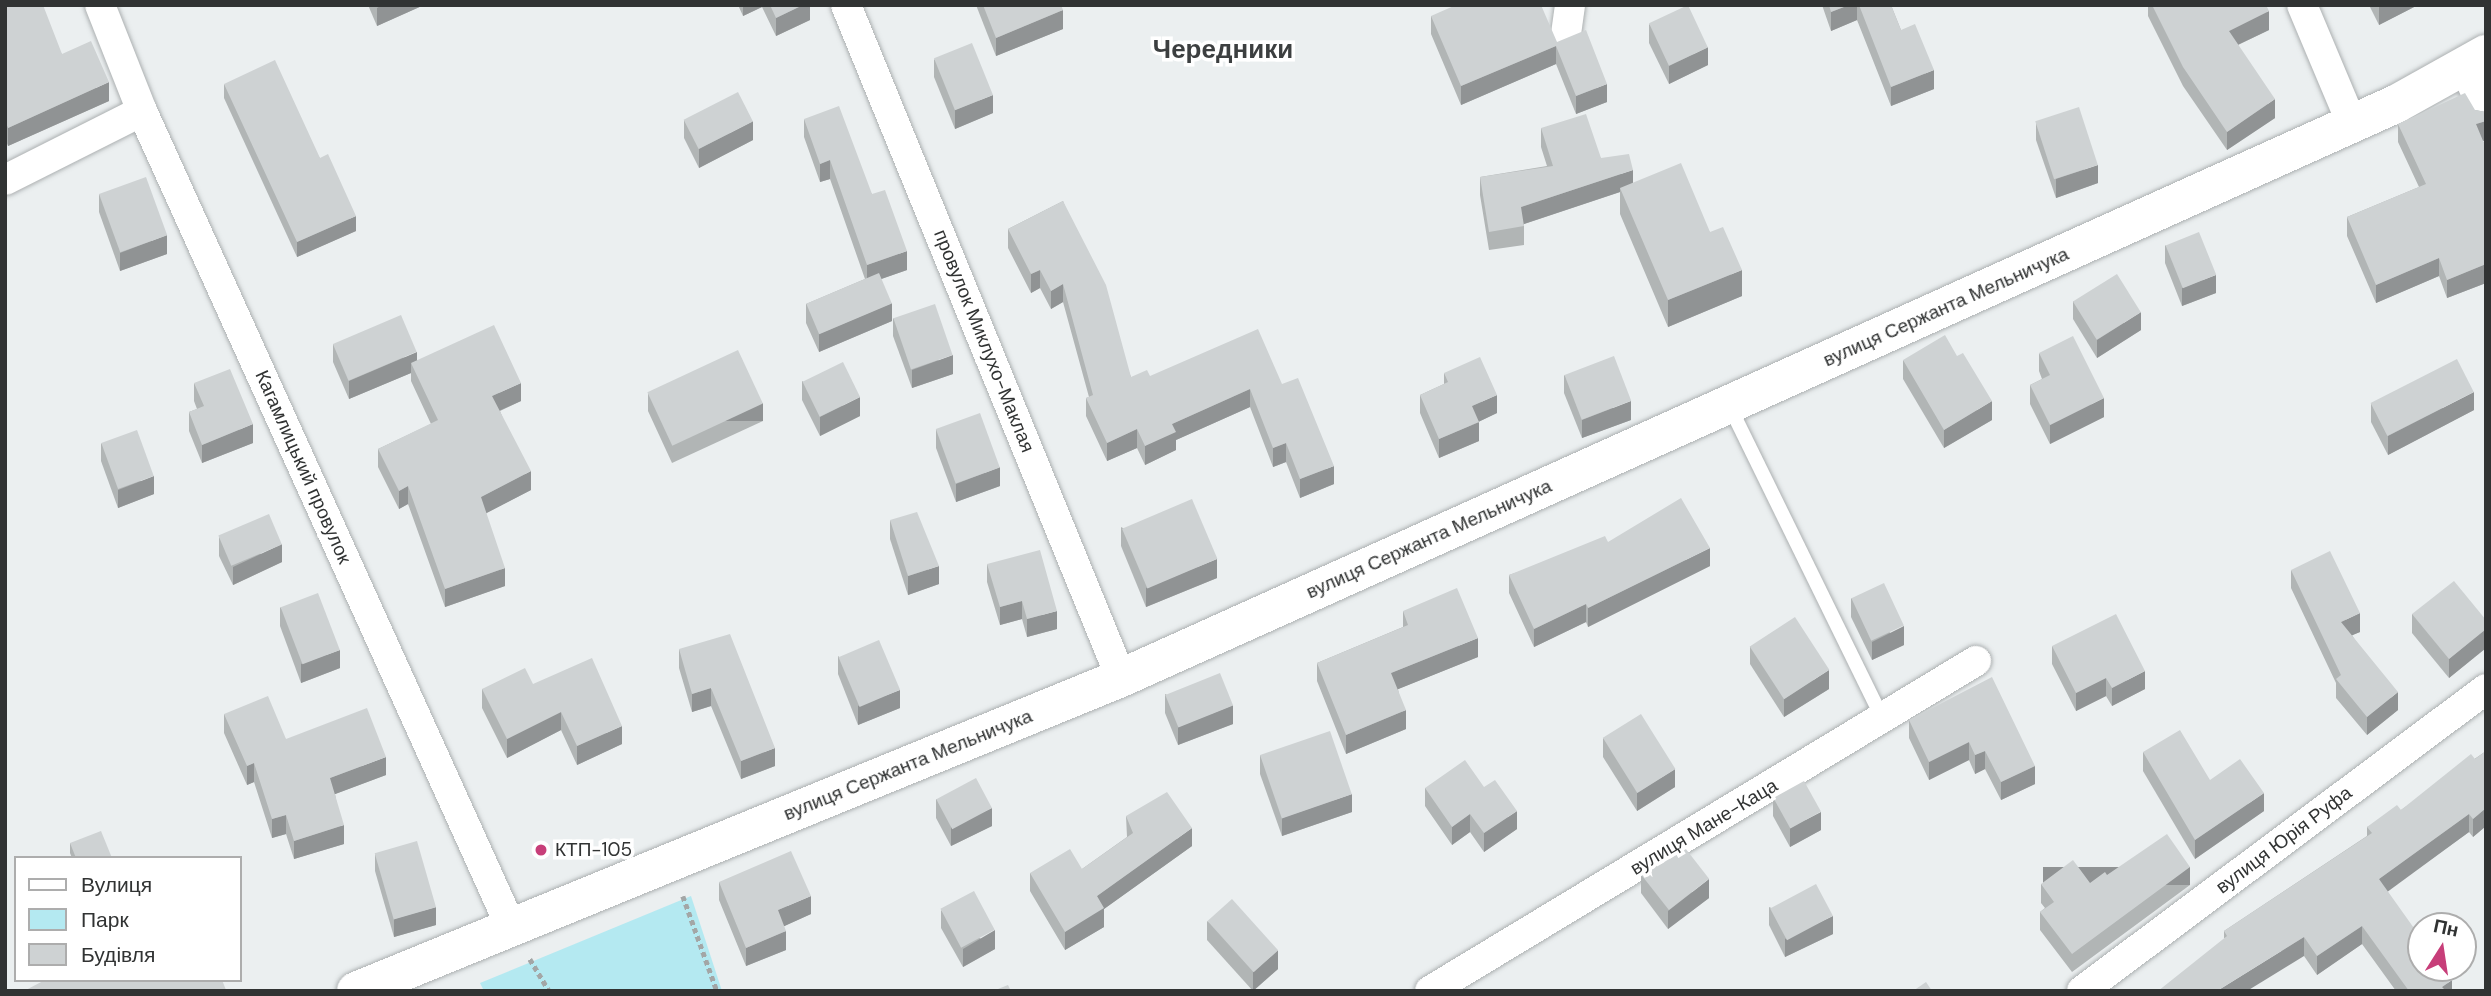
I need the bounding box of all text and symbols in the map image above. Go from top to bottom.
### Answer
district label: Чередники [1153,34,1293,66]
street label: провулок Миклухо-Маклая [929,226,1039,456]
street label: вулиця Сержанта Мельничука [1820,242,2072,372]
street label: Кагамлицький провулок [250,367,356,567]
street label: вулиця Сержанта Мельничука [1303,474,1555,604]
street label: вулиця Сержанта Мельничука [780,705,1036,825]
street label: вулиця Мане-Каца [1626,774,1782,880]
street label: вулиця Юрія Руфа [2212,781,2356,899]
place label: КТП-105 [555,839,632,861]
marker: КТП-105 [533,842,549,858]
legend [14,856,242,982]
text: Вулиця [81,871,152,899]
text: Парк [81,906,129,934]
north arrow [2407,912,2477,982]
text: Пн [2431,913,2461,943]
text: Будівля [81,941,155,969]

